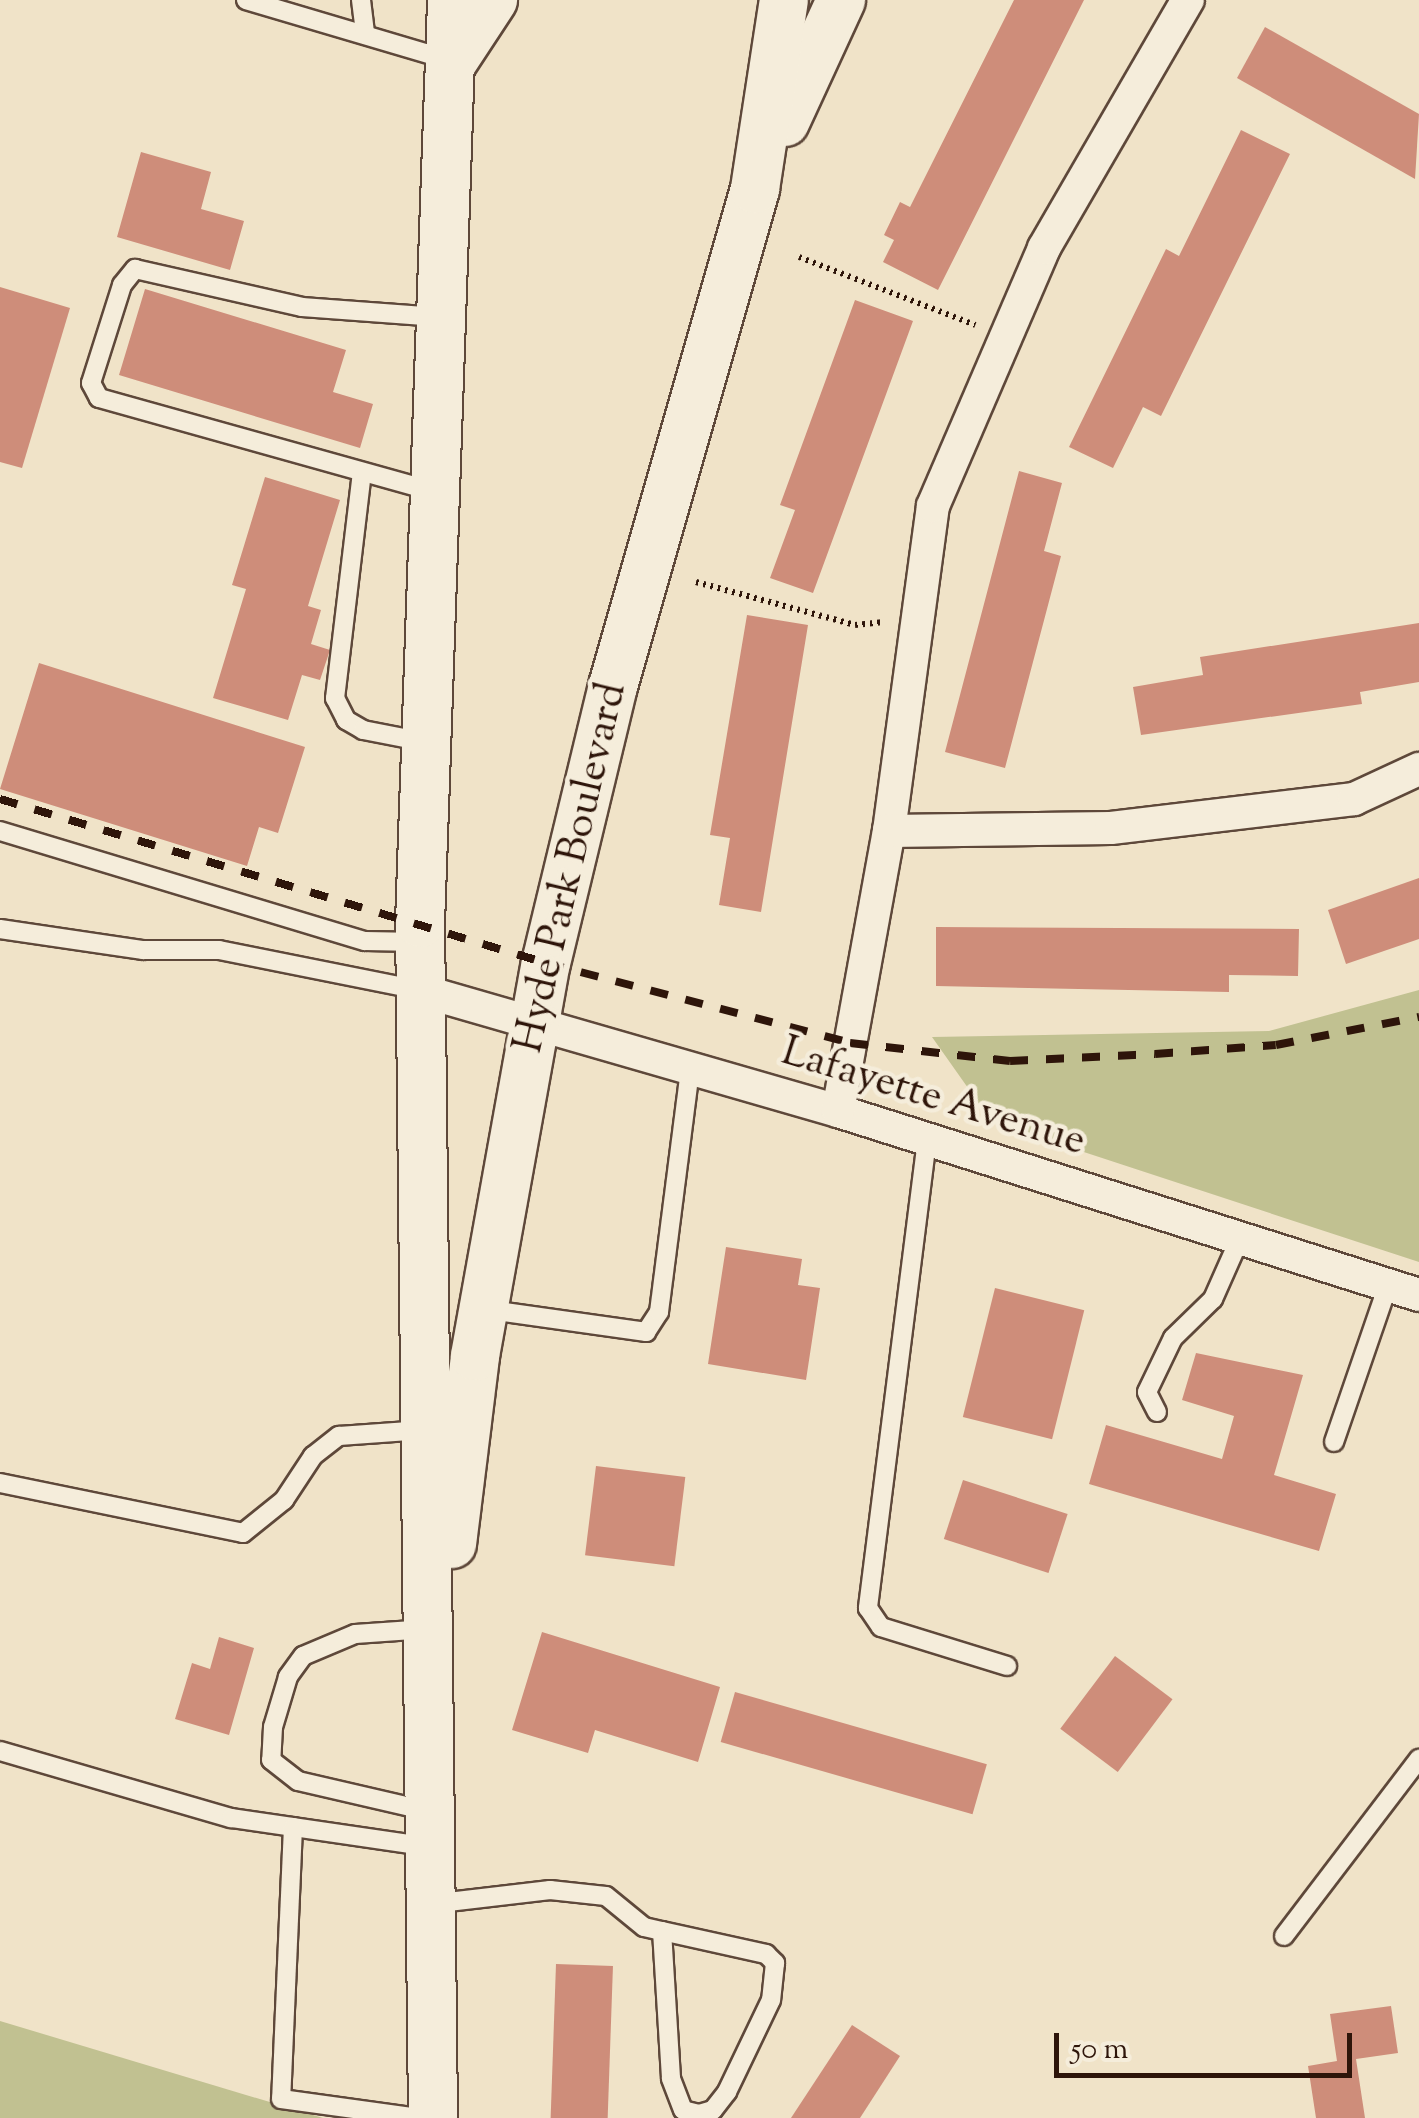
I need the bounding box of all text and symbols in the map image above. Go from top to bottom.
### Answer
street label: Hyde Park Boulevard [505,678,639,1058]
street label: Lafayette Avenue [775,1028,1091,1168]
scale bar [1059,2013,1356,2075]
text: 50 m [1071,2029,1128,2072]

